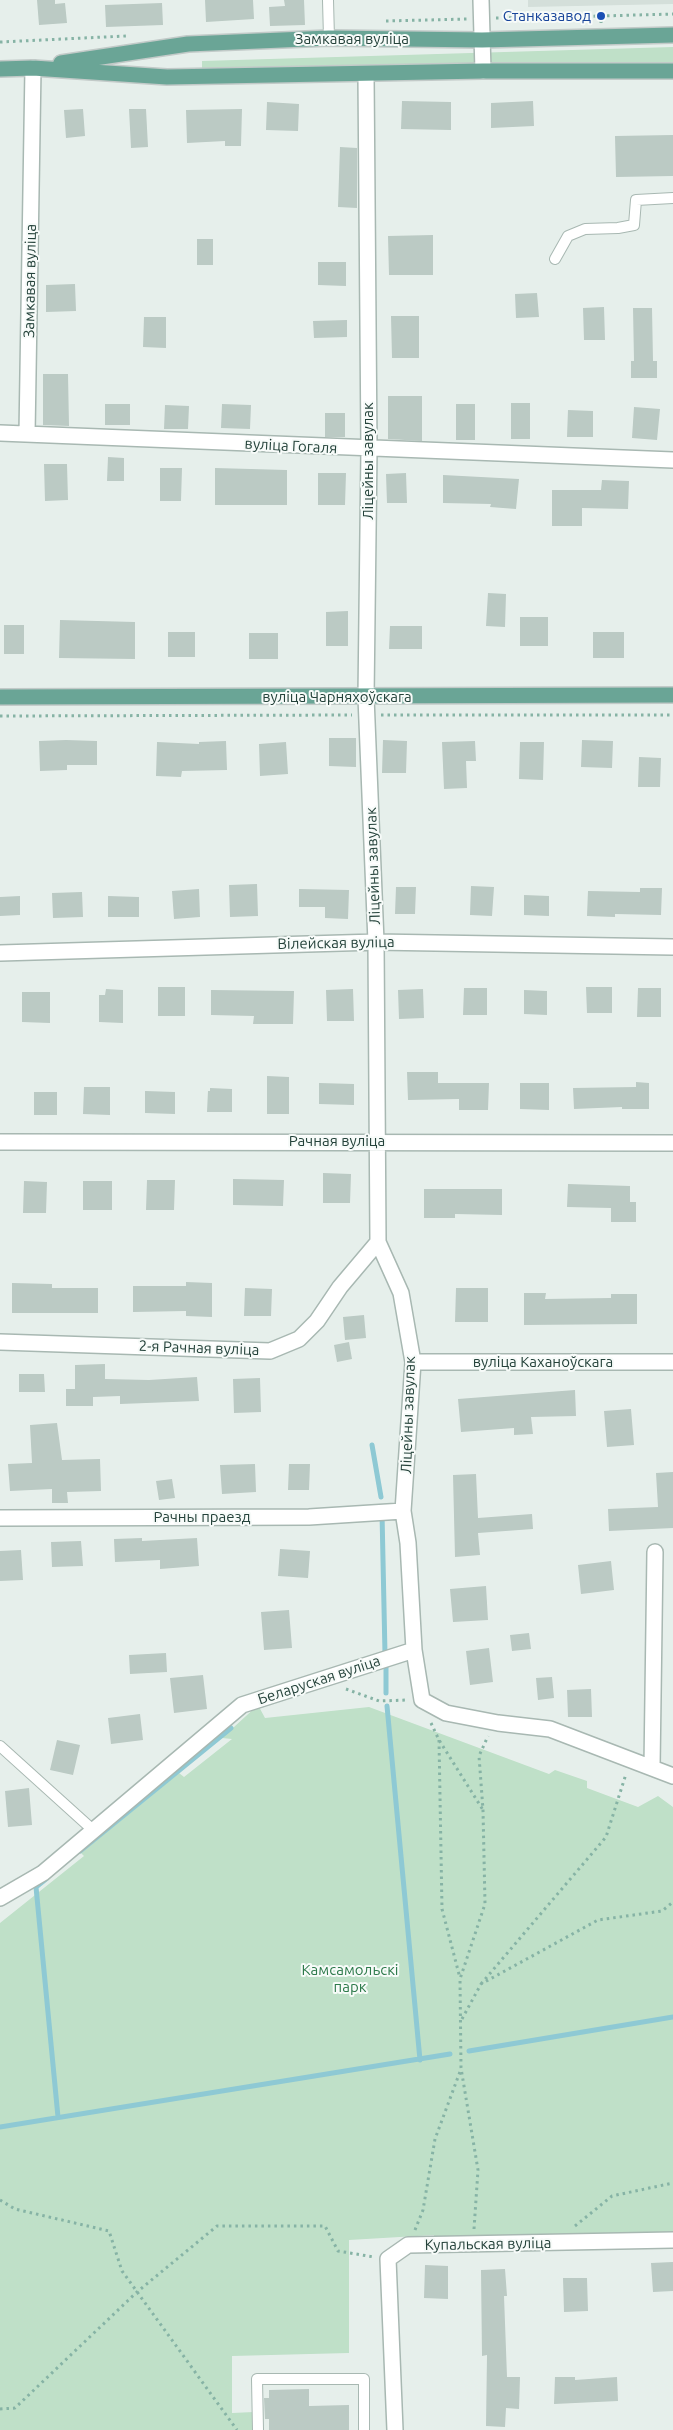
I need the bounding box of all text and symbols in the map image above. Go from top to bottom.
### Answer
place label: Станказавод [503,7,591,25]
marker: Станказавод [595,10,607,22]
street label: Замкавая вуліца [295,30,409,48]
street label: Замкавая вуліца [20,224,40,338]
street label: Ліцейны завулак [359,402,377,520]
street label: вуліца Гогаля [244,435,338,457]
street label: вуліца Чарняхоўскага [262,688,412,706]
street label: Ліцейны завулак [362,807,384,925]
street label: Вілейская вуліца [277,933,395,953]
street label: Рачная вуліца [289,1132,385,1150]
street label: 2-я Рачная вуліца [138,1337,260,1359]
street label: вуліца Каханоўскага [473,1353,613,1371]
street label: Ліцейны завулак [397,1356,419,1474]
street label: Рачны праезд [153,1508,251,1526]
street label: Беларуская вуліца [255,1652,383,1708]
park label: Камсамольскі парк [302,1961,398,1996]
street label: Купальская вуліца [425,2234,551,2254]

